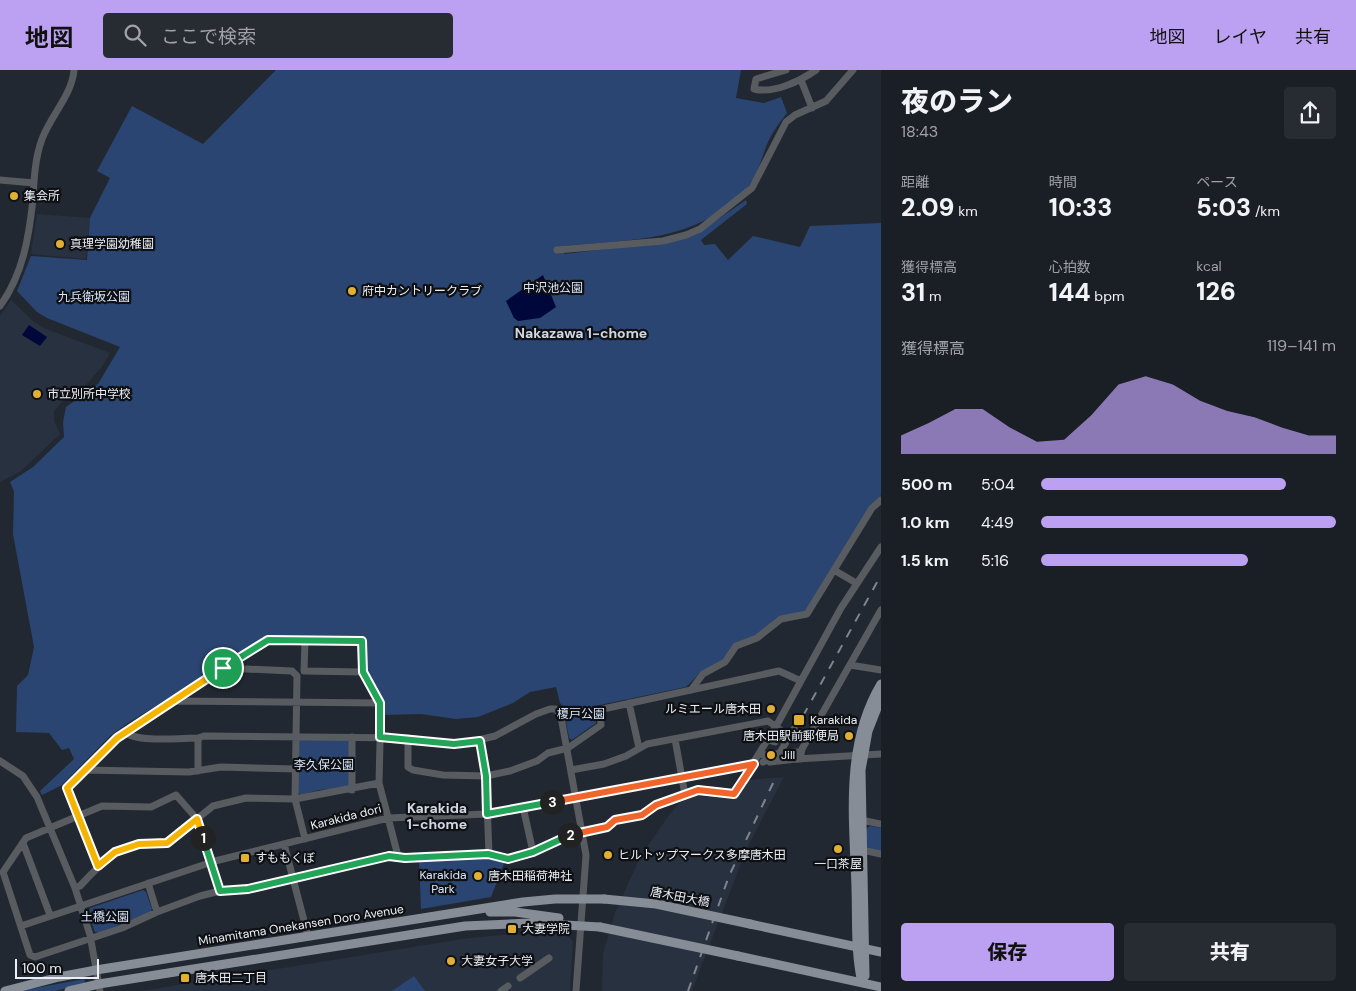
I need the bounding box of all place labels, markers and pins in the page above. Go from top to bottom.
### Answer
place label: 集会所 [24,188,60,204]
marker: 集会所 [8,190,20,202]
place label: 真理学園幼稚園 [70,236,154,252]
marker: 真理学園幼稚園 [54,238,66,250]
place label: 府中カントリークラブ [362,283,482,299]
marker: 府中カントリークラブ [346,285,358,297]
place label: 市立別所中学校 [47,386,131,402]
marker: 市立別所中学校 [31,388,43,400]
pin [202,647,244,689]
place label: ルミエール唐木田 [665,701,761,717]
marker: ルミエール唐木田 [765,703,777,715]
place label: Karakida [810,712,857,728]
marker: Karakida [792,713,806,727]
place label: 唐木田駅前郵便局 [743,728,839,744]
marker: 唐木田駅前郵便局 [843,730,855,742]
place label: Jill [781,747,795,763]
marker: Jill [765,749,777,761]
pin: 3 [540,790,564,814]
pin: 2 [558,822,582,848]
pin: 1 [190,826,216,850]
marker: 一口茶屋 [832,843,844,855]
place label: ヒルトップマークス多摩唐木田 [618,847,786,863]
marker: ヒルトップマークス多摩唐木田 [602,849,614,861]
place label: すももくぼ [255,850,315,866]
marker: すももくぼ [239,852,251,864]
place label: 一口茶屋 [814,856,862,872]
place label: 唐木田稲荷神社 [488,868,572,884]
marker: 唐木田稲荷神社 [472,870,484,882]
place label: 大妻学院 [522,921,570,937]
marker: 大妻学院 [506,923,518,935]
place label: 大妻女子大学 [461,953,533,969]
marker: 大妻女子大学 [445,955,457,967]
place label: 唐木田二丁目 [195,970,267,986]
marker: 唐木田二丁目 [179,972,191,984]

